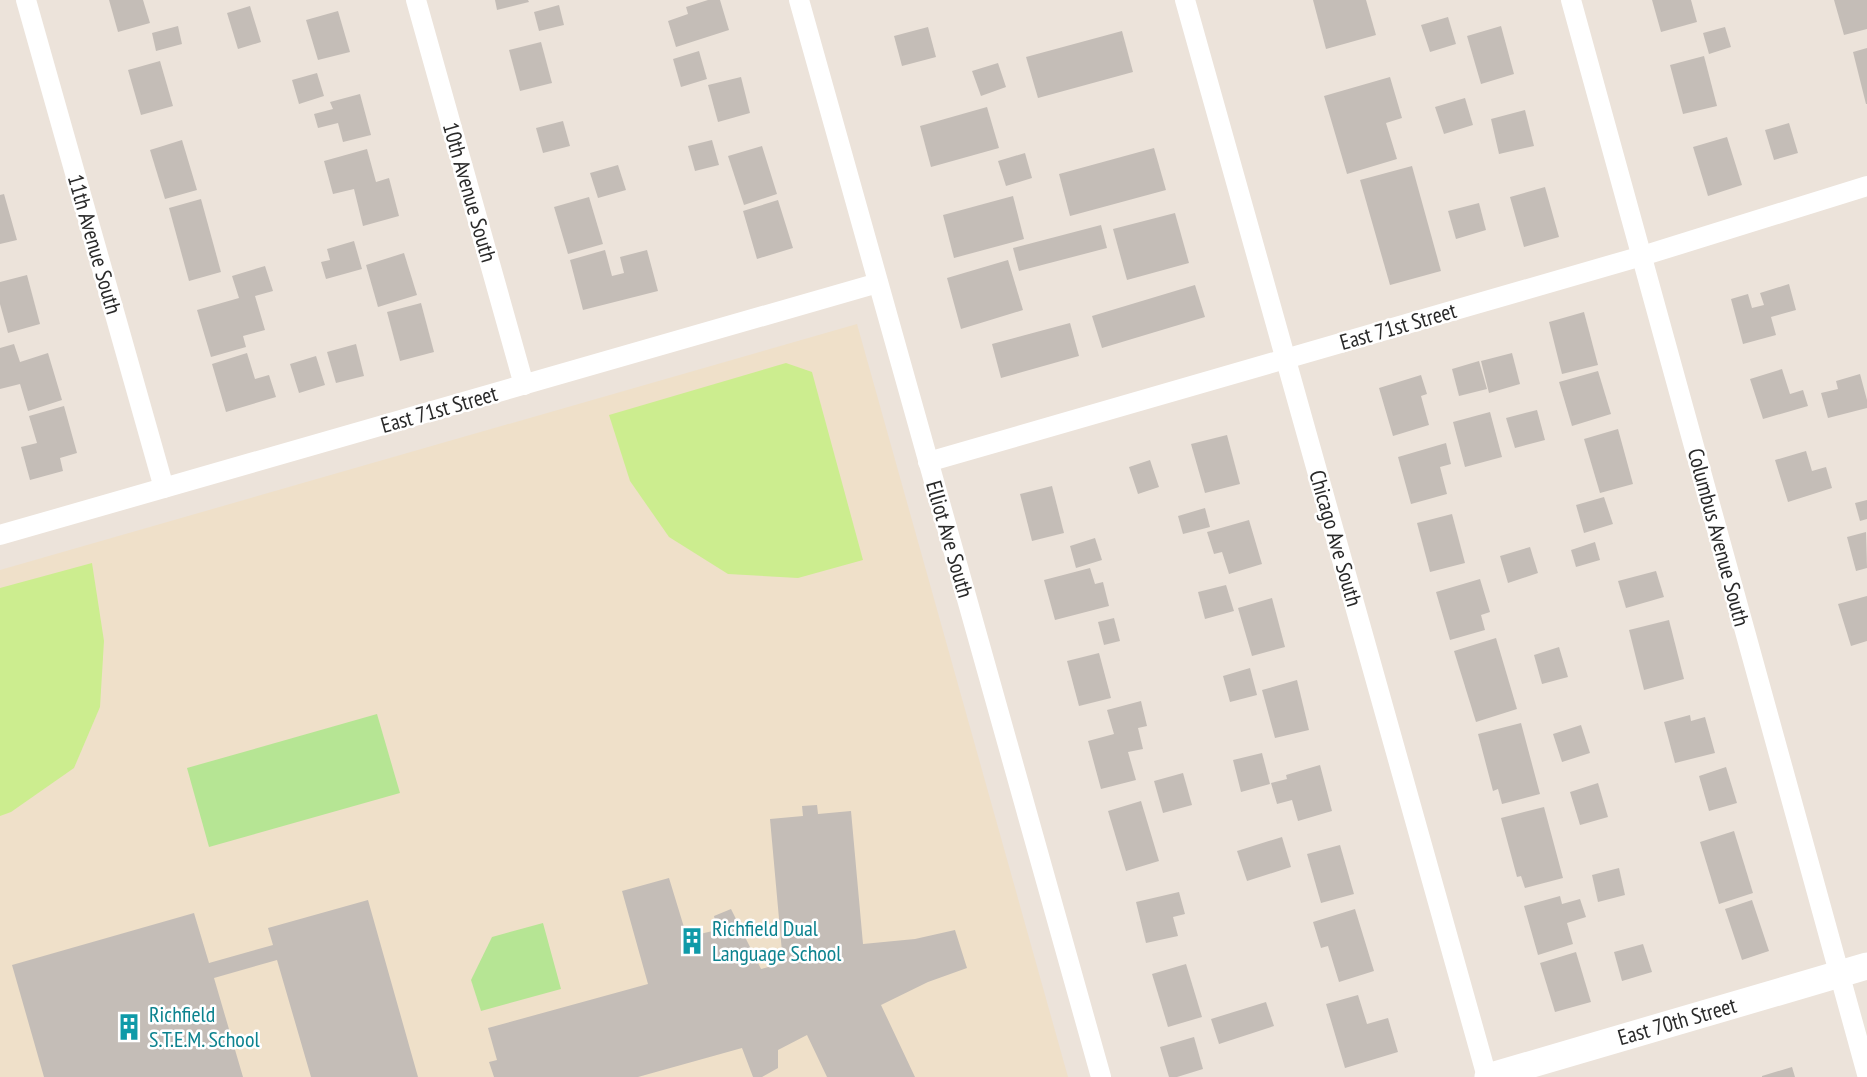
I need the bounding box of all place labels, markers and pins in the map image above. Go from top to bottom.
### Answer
place label: Richfield Dual Language School [712,914,842,967]
building icon: Richfield Dual Language School [677,926,707,956]
place label: Richfield S.T.E.M. School [149,1000,260,1053]
building icon: Richfield S.T.E.M. School [114,1012,144,1042]

